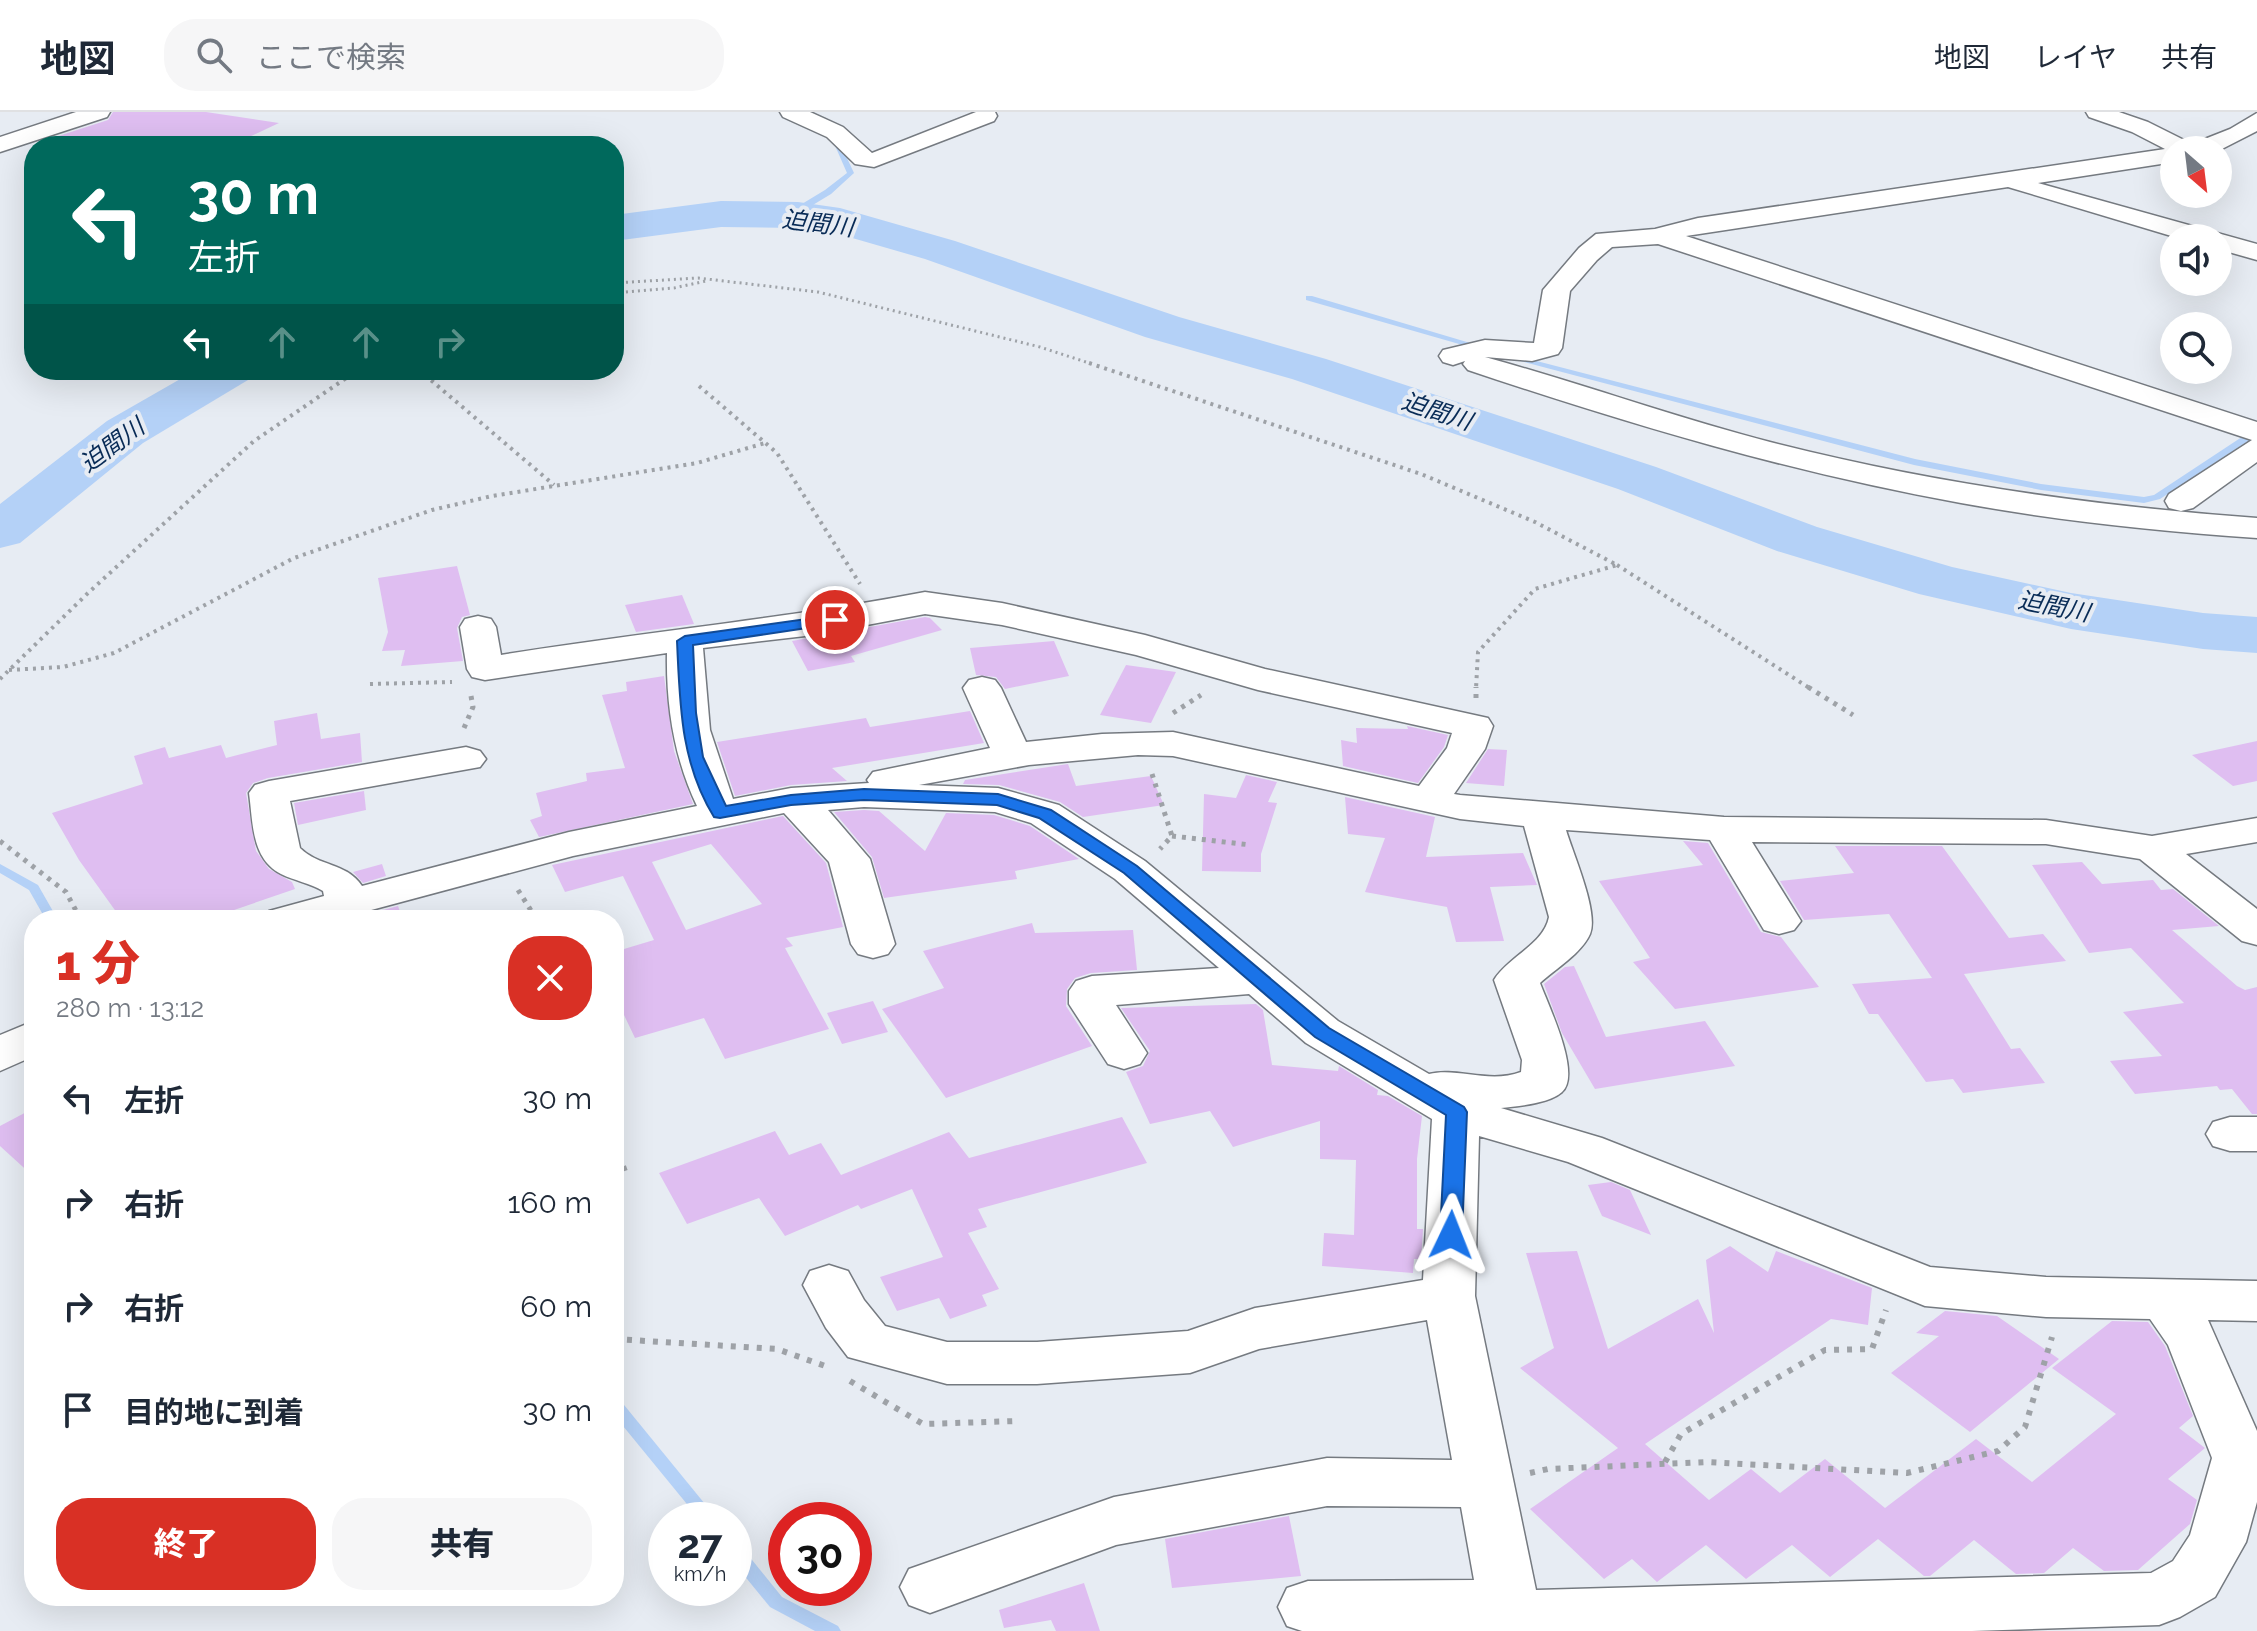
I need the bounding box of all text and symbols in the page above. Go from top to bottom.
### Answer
search box [164,19,724,91]
icon: search [192,33,236,77]
text: 地図 [40,36,116,81]
text: ここで検索 [256,40,406,75]
text: 地図 [1934,41,1990,74]
text: レイヤ [2034,41,2117,74]
text: 共有 [2161,41,2217,74]
north arrow [2160,136,2232,208]
map controls [2160,136,2232,384]
text: 30 m [188,161,319,227]
icon: left [56,168,160,272]
water label: 迫間川 [781,204,858,242]
button: sound [2160,224,2232,296]
text: 左折 [188,236,260,278]
button: search [2160,312,2232,384]
icon: left [176,320,220,364]
icon: ahead [260,320,304,364]
icon: ahead [344,320,388,364]
icon: right [428,320,472,364]
water label: 迫間川 [1398,386,1479,437]
water label: 迫間川 [74,410,152,478]
water label: 迫間川 [2016,585,2095,628]
pin [801,586,869,654]
icon: arrive [813,598,857,642]
text: 1 分 [56,935,140,991]
button: close [508,936,592,1020]
text: 280 m · 13:12 [56,993,204,1023]
icon: left [56,1076,100,1120]
text: 30 m [522,1081,592,1116]
text: 左折 [124,1083,184,1118]
icon: right [56,1180,100,1224]
text: 160 m [507,1185,592,1220]
text: 右折 [124,1187,184,1222]
position arrow [1409,1193,1493,1277]
icon: right [56,1284,100,1328]
text: 60 m [520,1289,592,1324]
text: 右折 [124,1291,184,1326]
icon: arrive [56,1388,100,1432]
text: 30 m [522,1393,592,1428]
text: 目的地に到着 [124,1395,304,1430]
button: 終了 [56,1498,316,1590]
button: 共有 [332,1498,592,1590]
speed limit sign: 30 [768,1502,872,1606]
text: 27 [677,1520,722,1567]
text: km/h [674,1562,726,1586]

